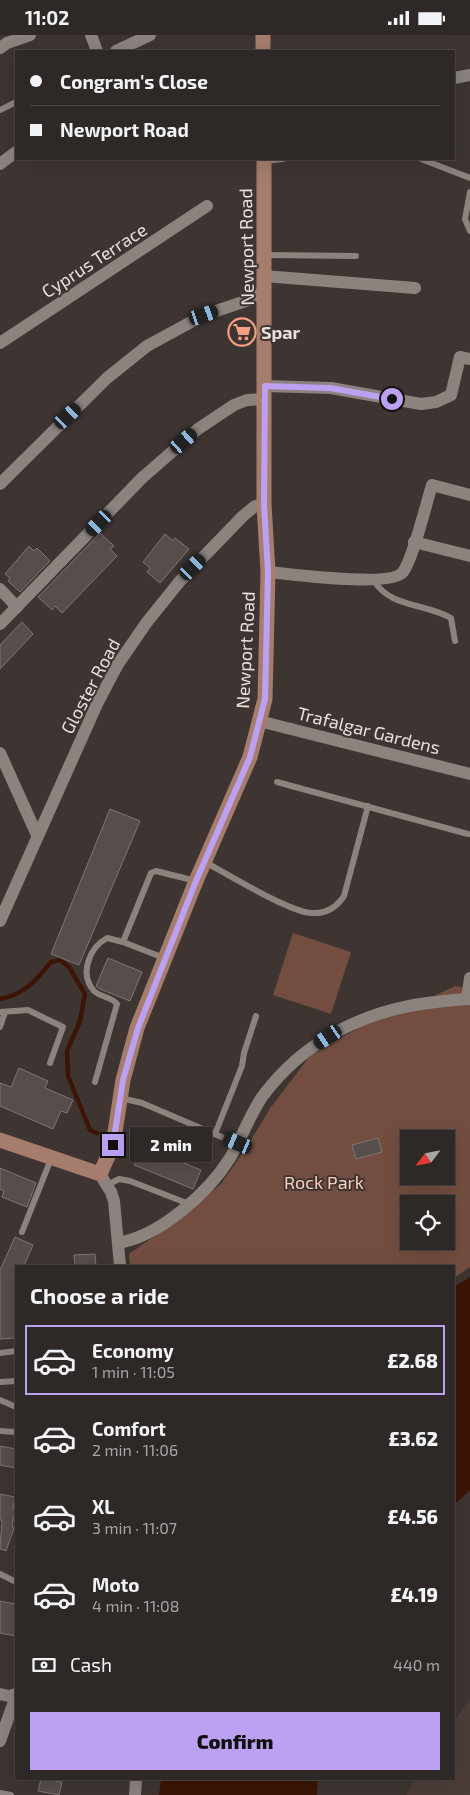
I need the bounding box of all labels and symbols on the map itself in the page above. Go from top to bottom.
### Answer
street label: Newport Road [234,188,258,306]
street label: Cyprus Terrace [37,218,151,302]
car [187,303,220,327]
supermarket icon: Spar [227,317,257,347]
place label: Spar [261,321,301,343]
route start [381,388,403,410]
car [51,400,84,432]
car [167,425,200,457]
car [83,507,114,539]
car [177,551,208,583]
street label: Newport Road [231,591,259,709]
street label: Gloster Road [56,635,124,737]
street label: Trafalgar Gardens [295,702,443,758]
car [311,1022,344,1052]
callout: 2 min [130,1127,213,1163]
car [221,1130,254,1156]
north arrow [400,1130,455,1185]
route end [102,1134,124,1156]
park label: Rock Park [284,1171,364,1193]

